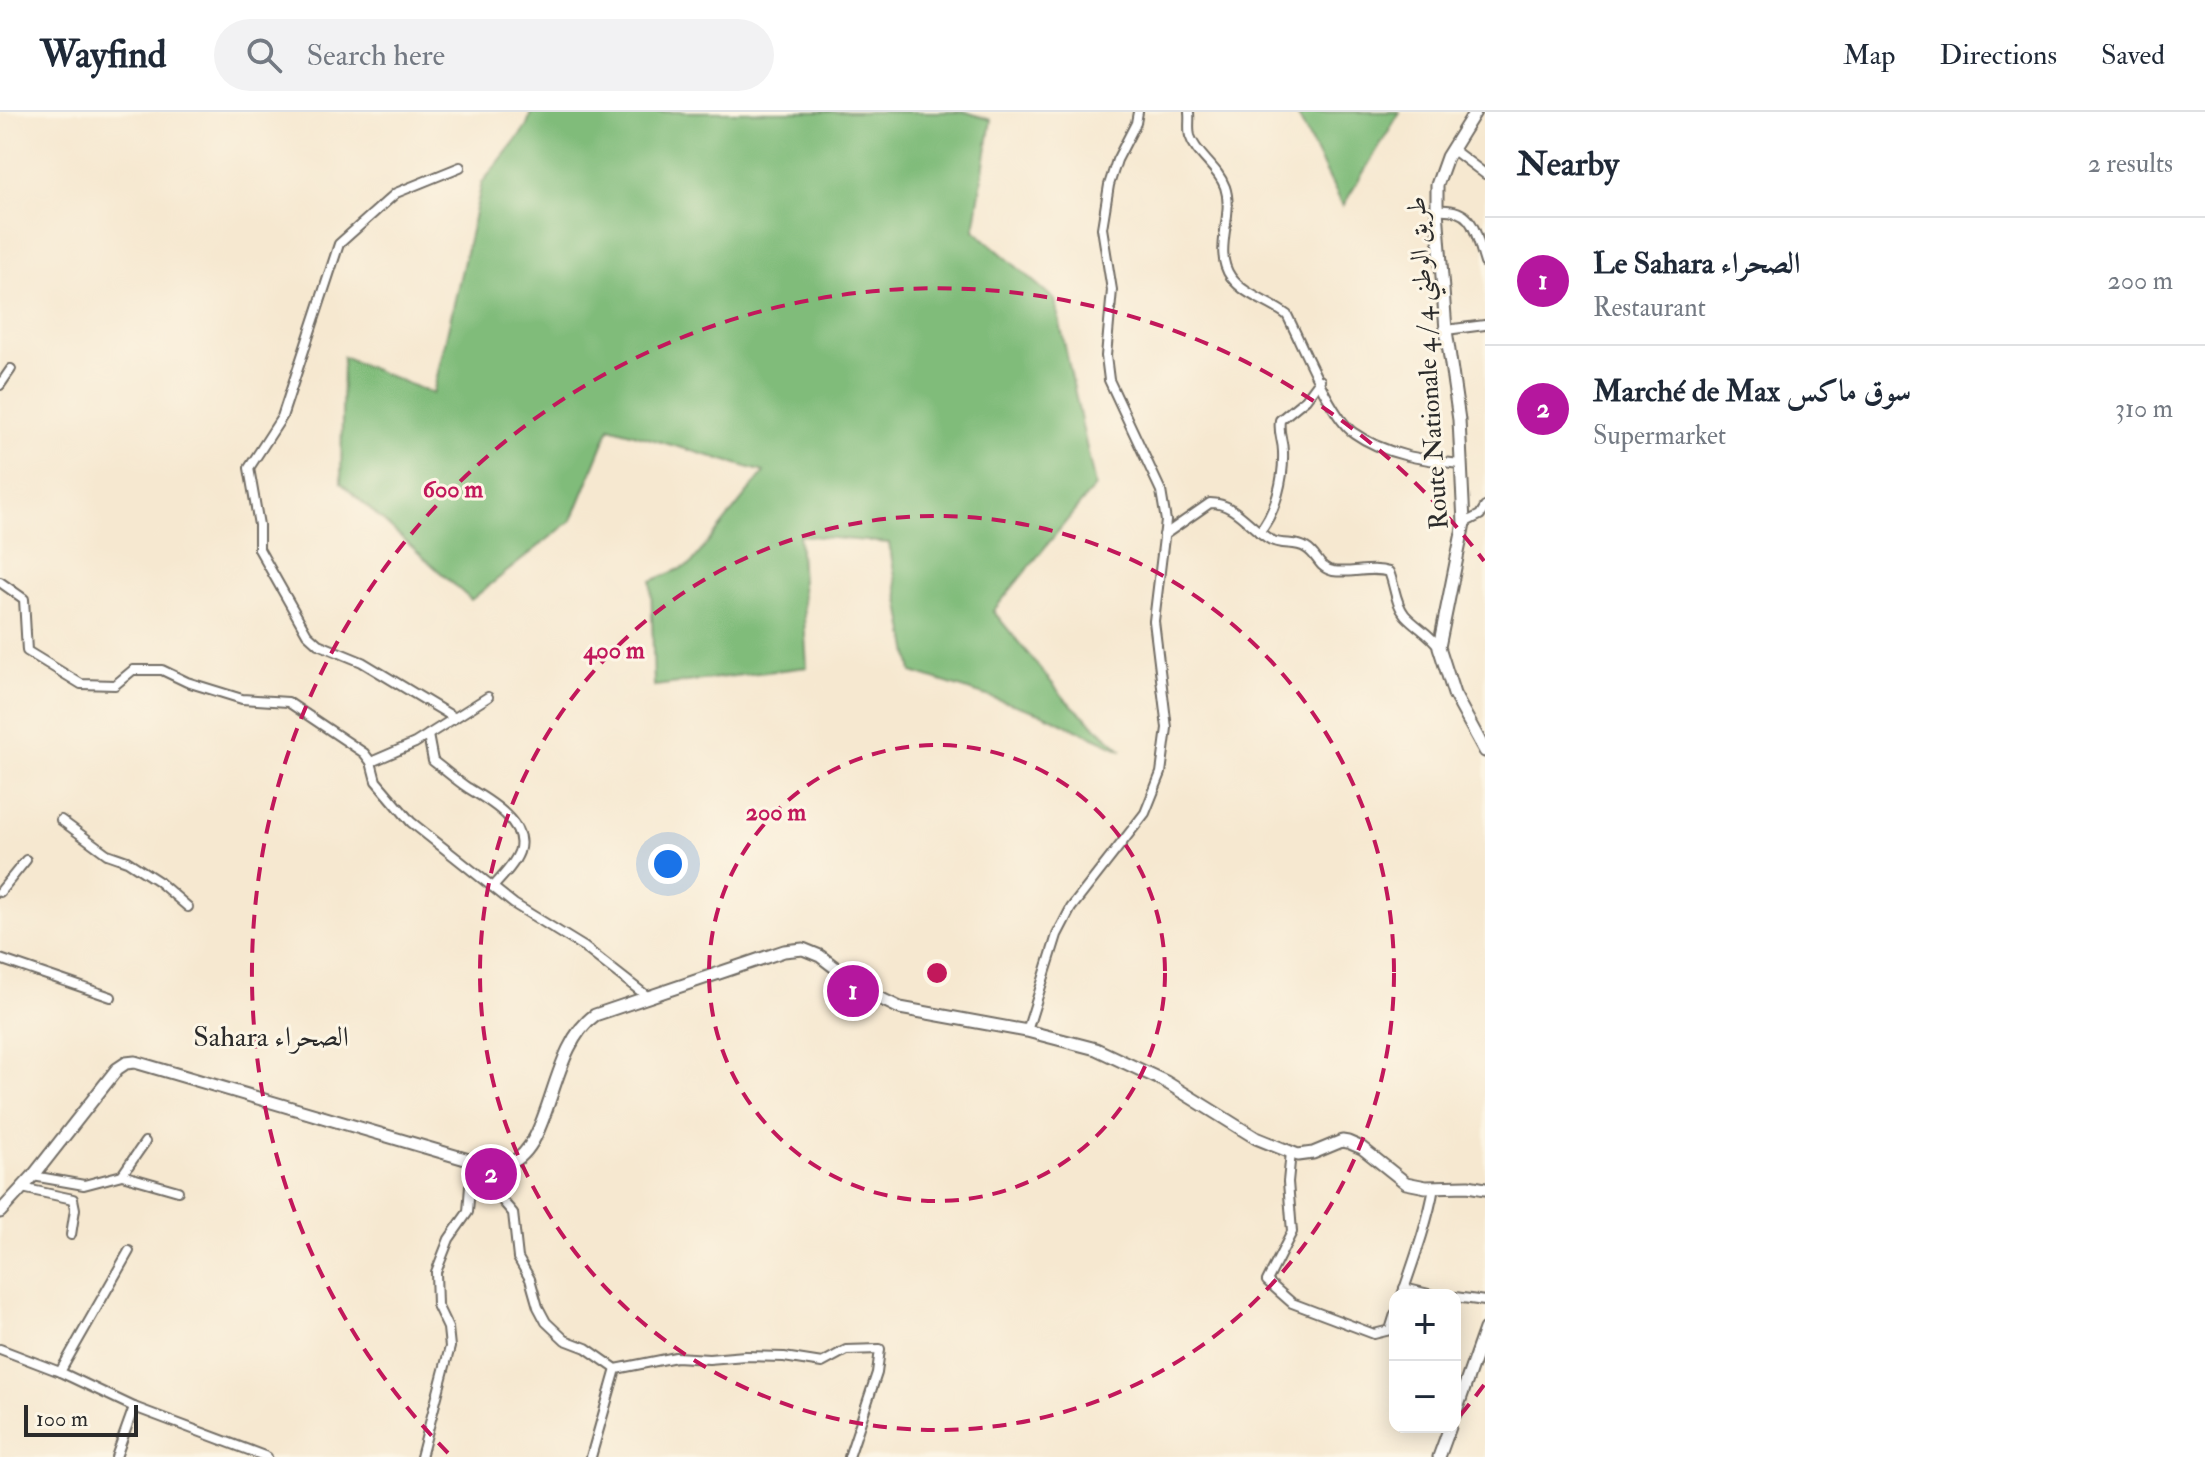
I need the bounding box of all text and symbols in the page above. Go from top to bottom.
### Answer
search box [214,19,774,91]
text: Wayfind [40,31,166,79]
icon: search [242,33,286,77]
text: Search here [306,37,445,74]
text: Map [1843,38,1896,73]
text: Directions [1940,38,2057,73]
text: Saved [2101,38,2165,73]
text: Nearby [1517,143,1619,186]
text: 2 results [2088,148,2173,180]
street label: Route Nationale 4 / طريق الوطني 4 [1400,195,1463,531]
text: Le Sahara الصحراء [1593,245,1800,282]
text: 1 [1538,265,1548,297]
text: 200 m [2108,265,2173,297]
text: Restaurant [1593,292,1706,324]
text: Marché de Max سوق ماكس [1593,373,1911,410]
text: 2 [1536,393,1550,425]
text: 310 m [2115,393,2173,425]
text: Supermarket [1593,420,1726,452]
text: 600 m [423,474,484,505]
text: 400 m [582,635,645,666]
text: 200 m [746,797,807,828]
your location [648,844,688,884]
centre of rings [923,959,951,987]
pin: 1 [827,961,879,1021]
district label: Sahara الصحراء [193,1020,349,1055]
pin: 2 [465,1144,517,1204]
map controls [1389,1289,1461,1433]
button: + [1389,1289,1461,1361]
button: − [1389,1361,1461,1433]
scale bar [24,1401,138,1437]
text: 100 m [36,1405,88,1433]

